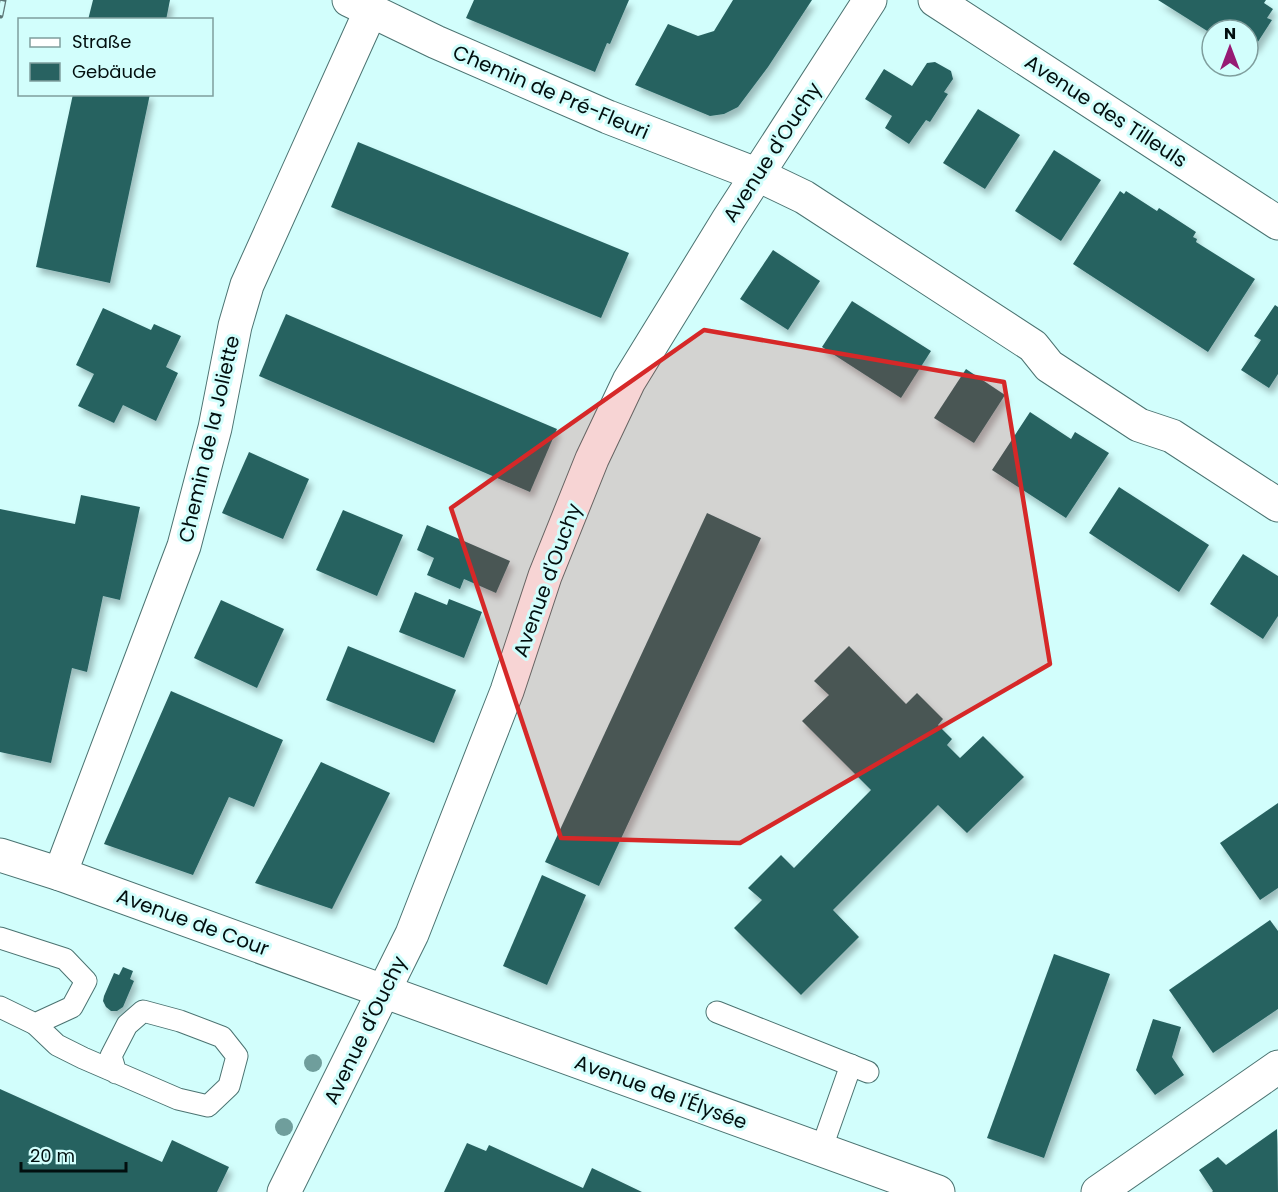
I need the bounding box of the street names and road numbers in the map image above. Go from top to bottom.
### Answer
street label: Chemin de Pré-Fleuri [449,38,653,146]
street label: Avenue des Tilleuls [1019,48,1193,174]
street label: Avenue d'Ouchy [716,76,828,228]
street label: Chemin de la Joliette [172,333,246,545]
street label: Avenue d'Ouchy [506,499,588,661]
street label: Avenue de Cour [113,881,273,963]
street label: Avenue d'Ouchy [317,951,413,1109]
street label: Avenue de l'Élysée [571,1048,751,1136]

